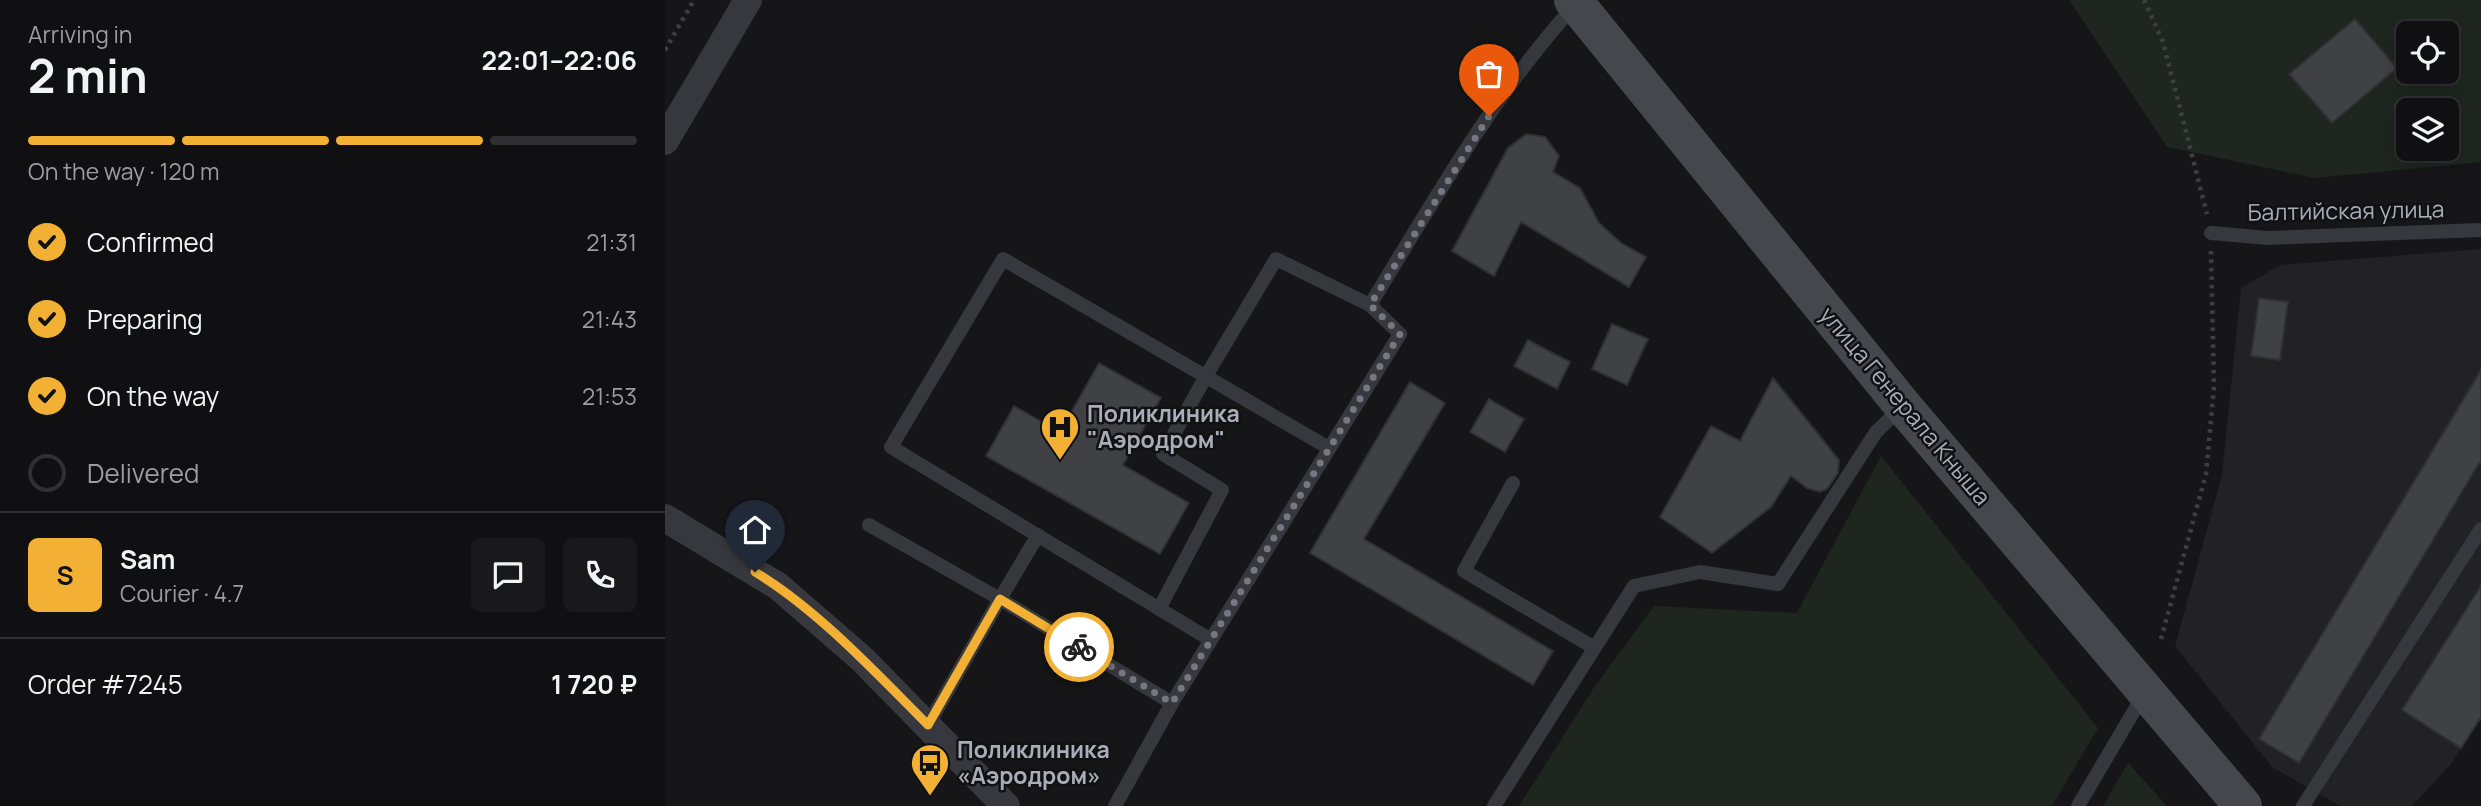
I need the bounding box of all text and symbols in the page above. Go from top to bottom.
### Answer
text: Arriving in [28,18,133,50]
map controls [2396,21,2459,161]
button: locate [2396,21,2459,84]
text: 22:01–22:06 [481,42,637,78]
text: 2 min [28,44,148,107]
pin [1459,44,1519,116]
icon: bag [1470,55,1508,93]
button: layers [2396,98,2459,161]
text: On the way · 120 m [28,155,220,187]
street label: Балтийская улица [2247,192,2445,228]
icon: check [28,223,66,261]
text: Confirmed [87,224,214,260]
text: 21:31 [586,226,637,258]
street label: улица Генерала Кныша [1813,299,1999,512]
icon: check [28,300,66,338]
text: Preparing [87,301,203,337]
text: 21:43 [582,303,637,335]
icon: check [28,377,66,415]
text: On the way [87,378,219,414]
text: 21:53 [582,380,637,412]
place label: Поликлиника "Аэродром" [1087,397,1240,455]
hospital icon: Поликлиника "Аэродром" [1039,406,1081,461]
text: Delivered [87,455,199,491]
pin [725,500,785,572]
icon: home [736,511,774,549]
button: chat [471,538,545,612]
button: phone [563,538,637,612]
text: Sam [120,541,175,577]
text: S [56,557,74,593]
text: Courier · 4.7 [120,577,244,609]
courier [1044,612,1114,682]
icon: bike [1060,628,1098,666]
text: Order #7245 [28,666,183,702]
text: 1 720 ₽ [551,666,637,702]
place label: Поликлиника «Аэродром» [957,733,1110,791]
bus stop icon: Поликлиника «Аэродром» [909,742,951,797]

